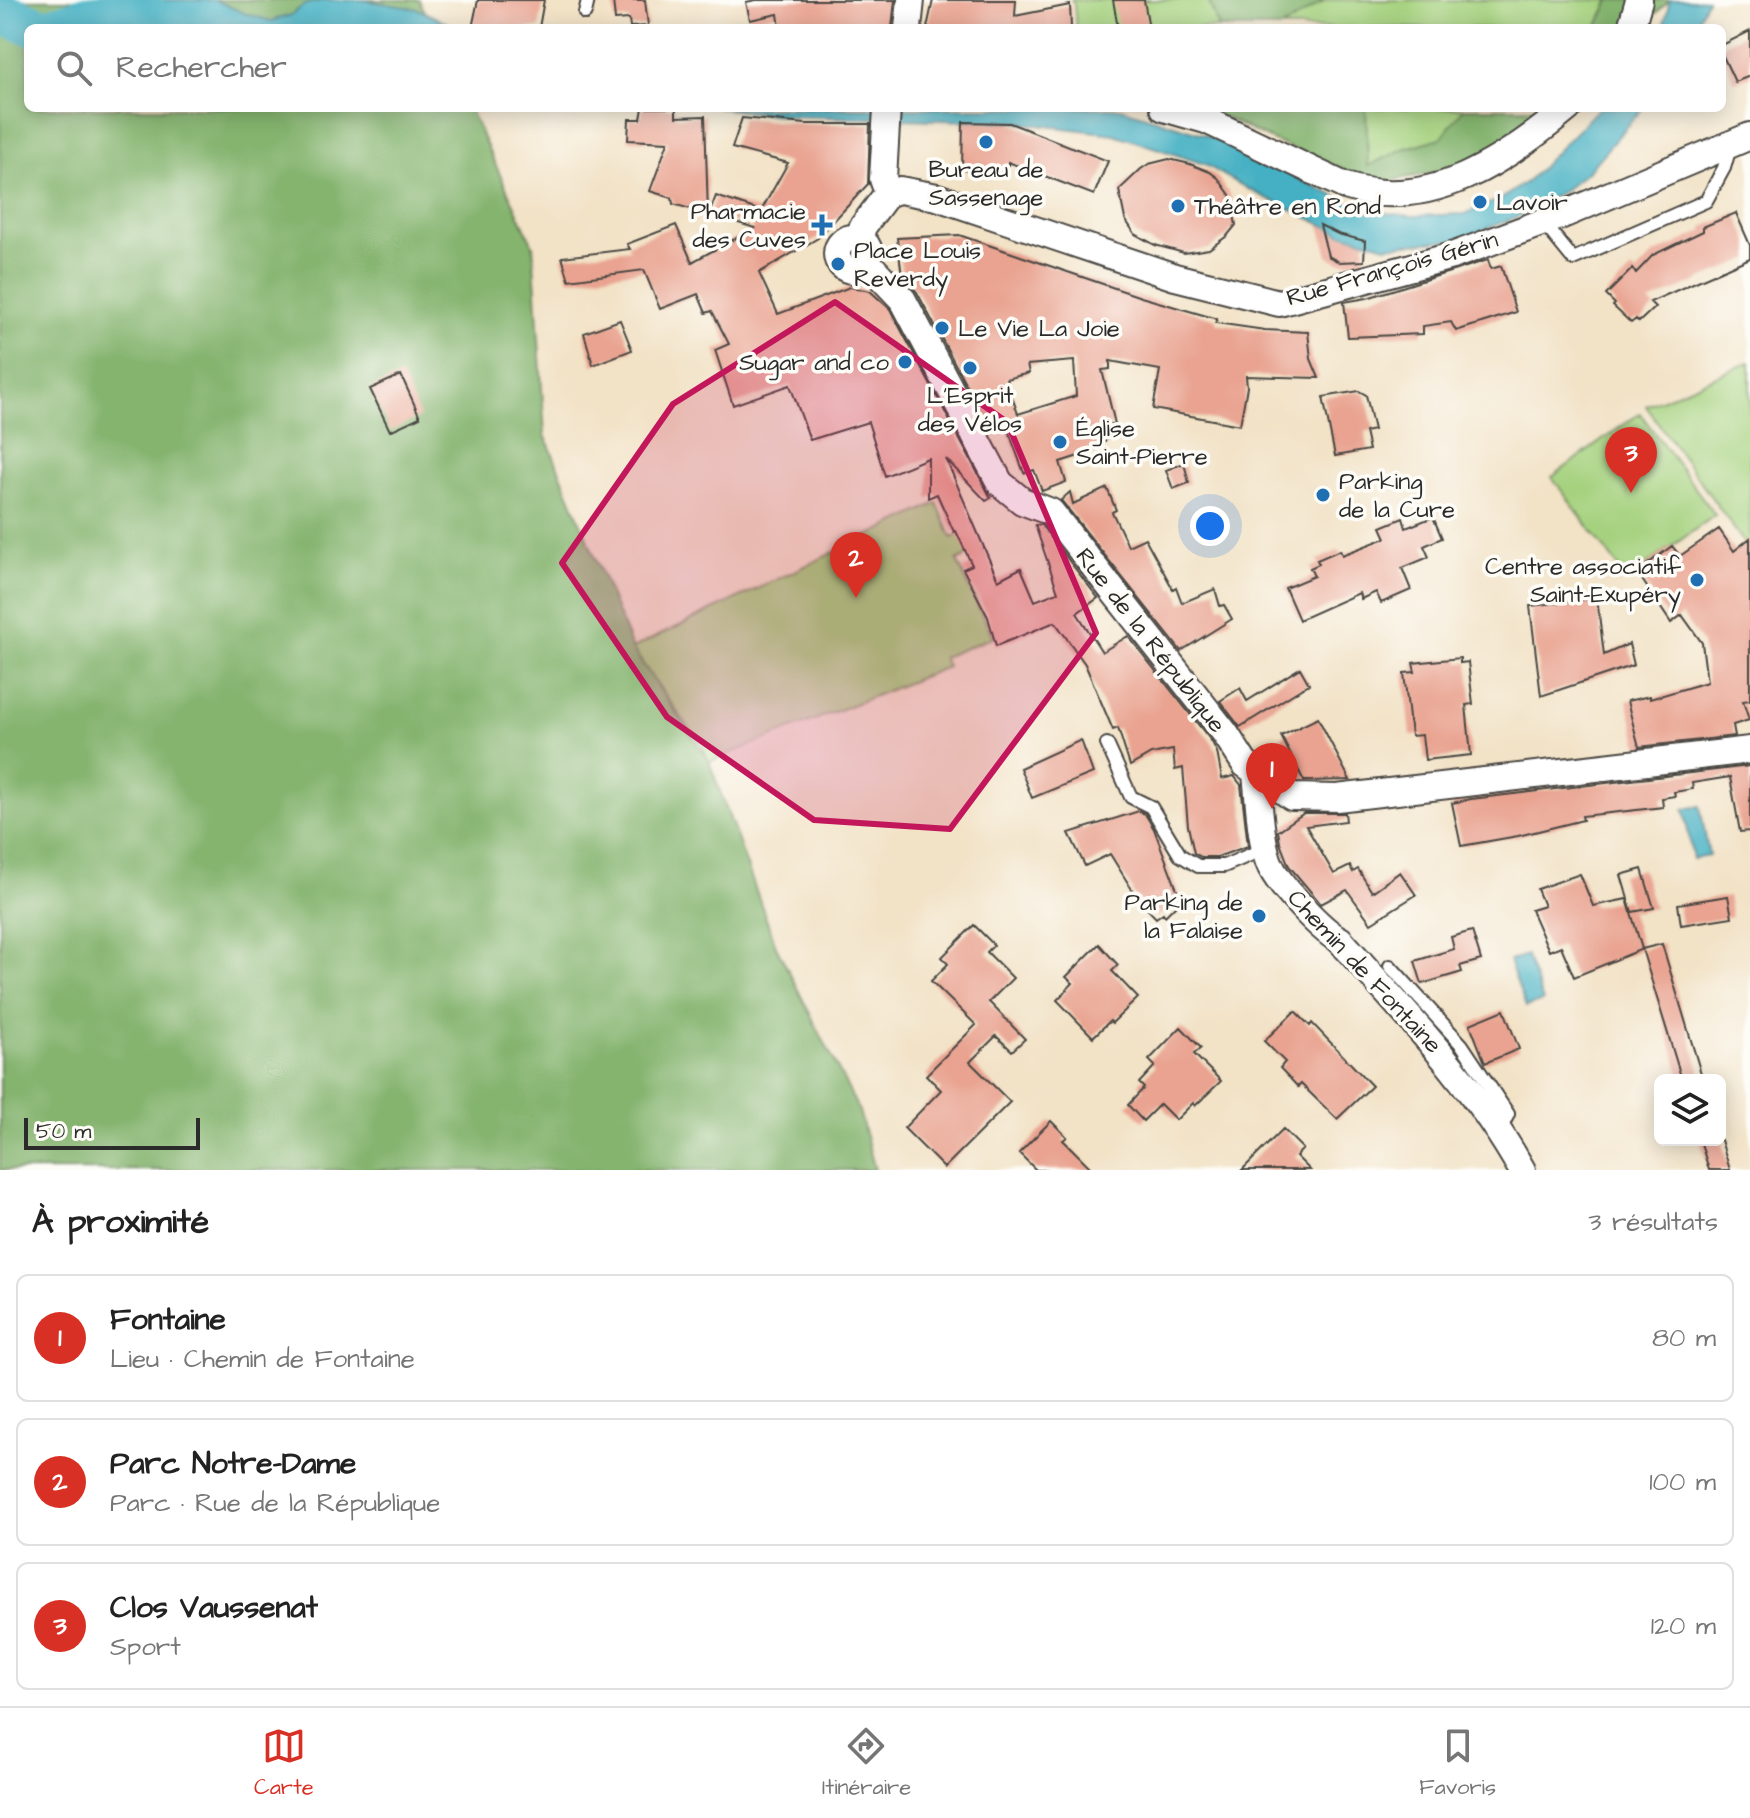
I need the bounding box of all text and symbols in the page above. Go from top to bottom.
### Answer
search box [24,24,1726,112]
icon: search [52,46,96,90]
text: Rechercher [116,47,287,89]
marker: Bureau de Sassenage [977,133,995,151]
place label: Bureau de Sassenage [929,153,1043,216]
place label: Lavoir [1496,186,1568,220]
place label: Théâtre en Rond [1194,190,1381,224]
marker: Lavoir [1471,193,1489,211]
place label: Pharmacie des Cuves [691,195,806,257]
marker: Théâtre en Rond [1169,197,1187,215]
marker: Pharmacie des Cuves [813,216,831,234]
street label: Rue François Gérin [1283,223,1502,315]
place label: Place Louis Reverdy [854,234,981,297]
marker: Place Louis Reverdy [829,255,847,273]
place label: Le Vie La Joie [958,312,1120,346]
marker: Le Vie La Joie [933,319,951,337]
place label: Sugar and co [739,346,890,381]
marker: Sugar and co [896,353,914,371]
marker: L'Esprit des Vélos [961,359,979,377]
place label: L'Esprit des Vélos [918,379,1022,441]
place label: Église Saint-Pierre [1076,412,1208,474]
pin: 3 [1605,427,1657,493]
marker: Église Saint-Pierre [1051,433,1069,451]
place label: Parking de la Cure [1339,465,1455,527]
marker: Parking de la Cure [1314,486,1332,504]
your location [1190,506,1230,546]
pin: 2 [830,532,882,598]
street label: Rue de la République [1067,541,1233,740]
place label: Centre associatif Saint-Exupéry [1485,550,1682,613]
marker: Centre associatif Saint-Exupéry [1688,571,1706,589]
pin: 1 [1246,743,1298,809]
street label: Chemin de Fontaine [1279,882,1449,1061]
place label: Parking de la Falaise [1125,886,1243,948]
marker: Parking de la Falaise [1250,907,1268,925]
map controls [1654,1074,1726,1146]
button: layers [1654,1074,1726,1146]
scale bar [24,1114,200,1150]
text: 50 m [36,1116,91,1147]
text: À proximité [32,1198,209,1246]
text: 3 résultats [1588,1204,1718,1240]
text: Fontaine [110,1299,226,1341]
text: 1 [58,1320,62,1356]
text: 80 m [1652,1320,1716,1356]
text: Lieu · Chemin de Fontaine [110,1341,415,1377]
text: Parc Notre-Dame [110,1443,356,1485]
text: 2 [53,1464,67,1500]
text: 100 m [1649,1464,1716,1500]
text: Parc · Rue de la République [110,1485,440,1521]
text: Clos Vaussenat [110,1587,318,1629]
text: 3 [53,1608,67,1644]
text: 120 m [1651,1608,1716,1644]
text: Sport [110,1629,181,1665]
tab: Carte [254,1724,314,1803]
tab: Itinéraire [822,1724,911,1803]
tab: Favoris [1419,1724,1496,1803]

